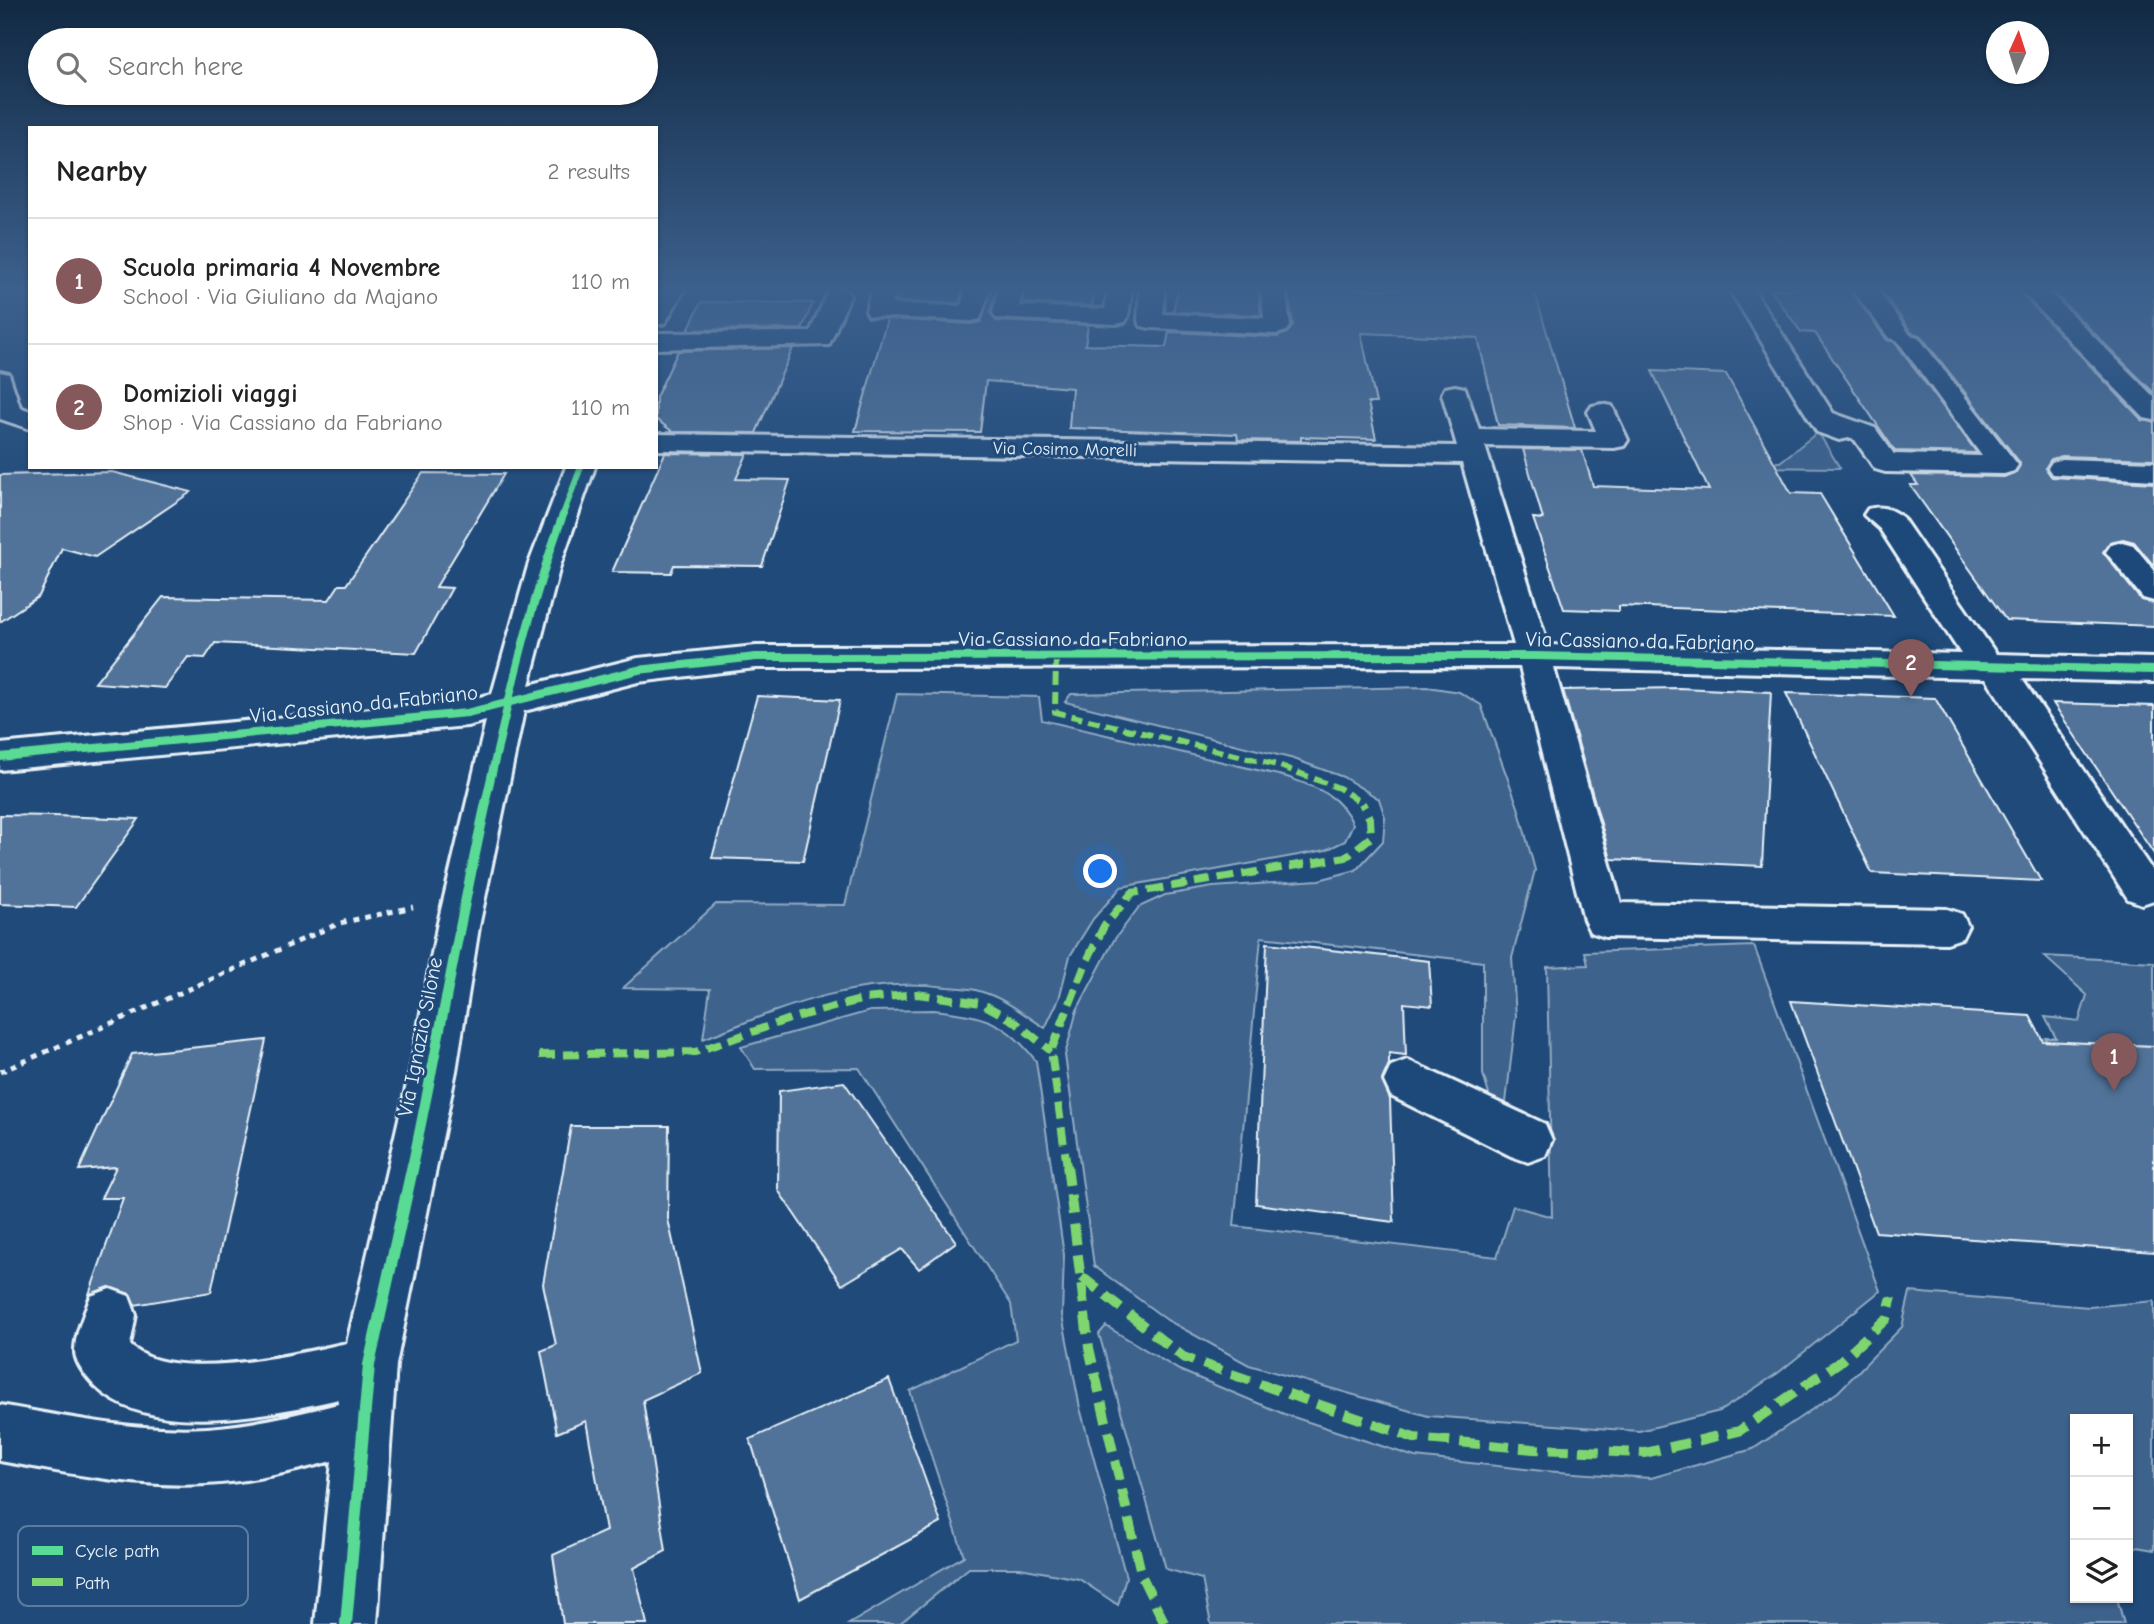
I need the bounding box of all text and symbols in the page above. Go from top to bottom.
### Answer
north arrow [1986,21,2049,84]
search box [28,28,658,105]
icon: search [52,48,90,86]
text: Search here [108,52,243,82]
text: Nearby [56,154,147,189]
text: 2 results [548,158,630,185]
text: Scuola primaria 4 Novembre [123,253,440,283]
text: 1 [74,268,84,295]
text: 110 m [571,268,630,295]
text: School · Via Giuliano da Majano [123,283,438,310]
text: Domizioli viaggi [123,379,298,409]
text: 2 [73,394,85,421]
text: 110 m [571,394,630,421]
text: Shop · Via Cassiano da Fabriano [123,409,443,436]
street label: Via Cosimo Morelli [993,438,1137,461]
street label: Via Cassiano da Fabriano [958,627,1188,651]
street label: Via Cassiano da Fabriano [1525,627,1755,655]
pin: 2 [1888,639,1934,697]
street label: Via Cassiano da Fabriano [249,680,479,728]
your location [1083,854,1117,888]
street label: Via Ignazio Silone [393,955,447,1119]
pin: 1 [2091,1033,2137,1091]
map controls [2070,1414,2133,1603]
button: + [2070,1414,2133,1477]
button: − [2070,1477,2133,1540]
legend [18,1526,248,1606]
text: Cycle path [75,1540,160,1562]
button: layers [2070,1540,2133,1603]
text: Path [75,1572,110,1594]

